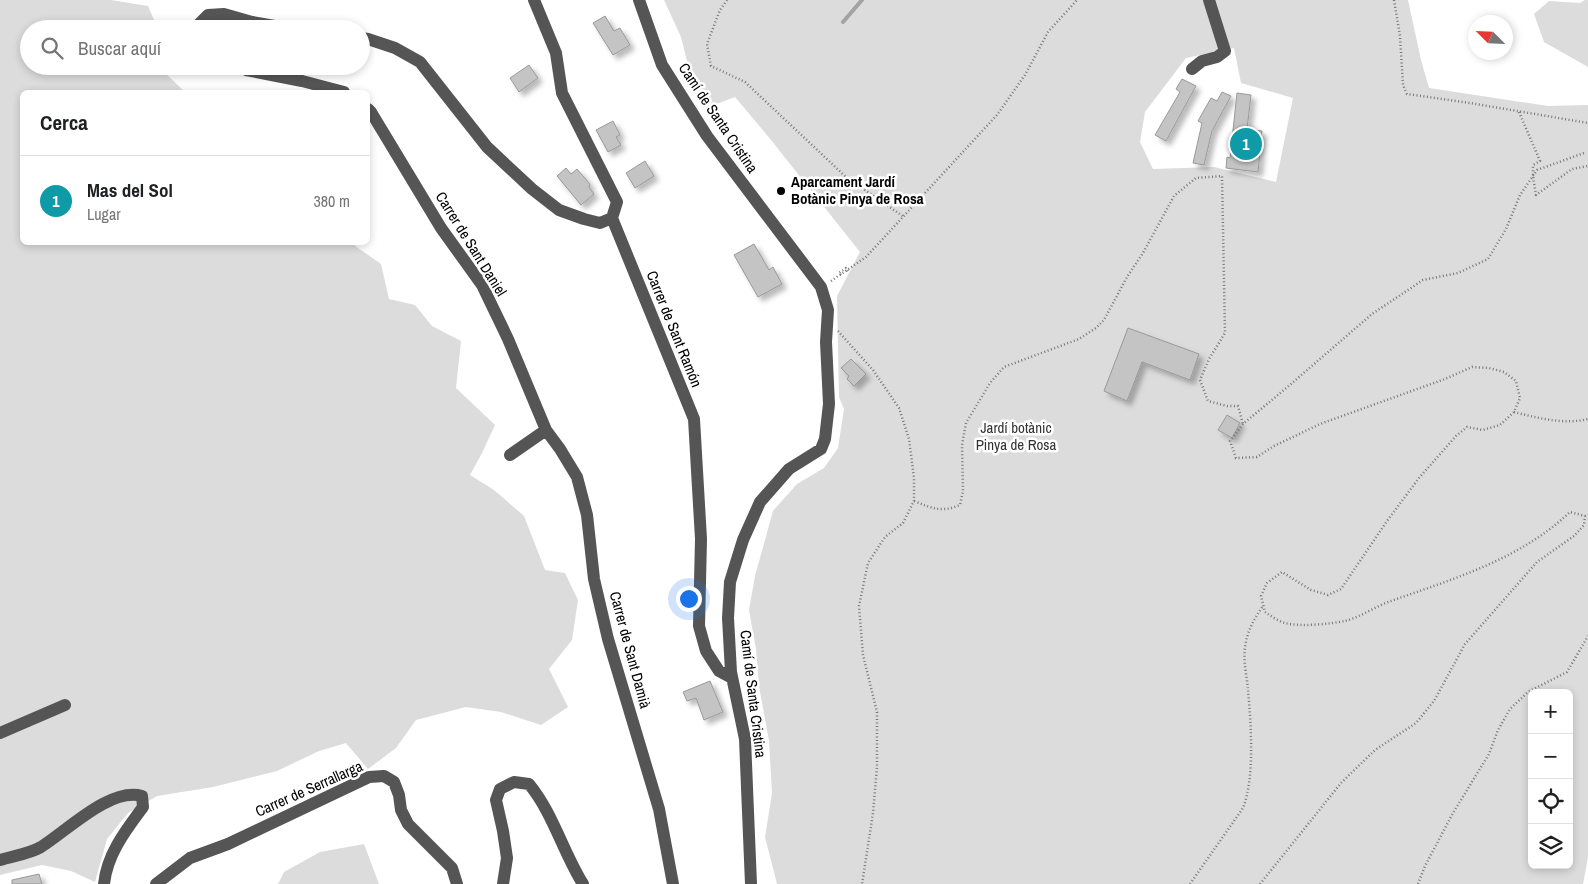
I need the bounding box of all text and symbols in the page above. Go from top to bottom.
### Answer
north arrow [1468,15,1513,60]
search box [20,20,370,75]
icon: search [38,34,66,62]
text: Buscar aquí [78,35,161,61]
street label: Camí de Santa Cristina [674,59,763,177]
text: Cerca [40,108,88,137]
pin: 1 [1230,125,1262,163]
place label: Aparcament Jardí Botànic Pinya de Rosa [791,171,924,209]
text: Mas del Sol [87,177,173,203]
marker: Aparcament Jardí Botànic Pinya de Rosa [775,185,787,197]
street label: Carrer de Sant Daniel [431,187,512,300]
text: 1 [52,190,60,212]
text: 380 m [314,190,350,212]
text: Lugar [87,203,121,225]
street label: Carrer de Sant Ramón [642,268,707,390]
park label: Jardí botànic Pinya de Rosa [976,417,1057,455]
your location [676,586,702,612]
street label: Carrer de Sant Damià [605,589,656,711]
street label: Camí de Santa Cristina [735,629,772,759]
map controls [1528,689,1573,869]
button: + [1528,689,1573,734]
button: − [1528,734,1573,779]
street label: Carrer de Serrallarga [252,755,366,822]
button: locate [1528,779,1573,824]
button: layers [1528,824,1573,869]

